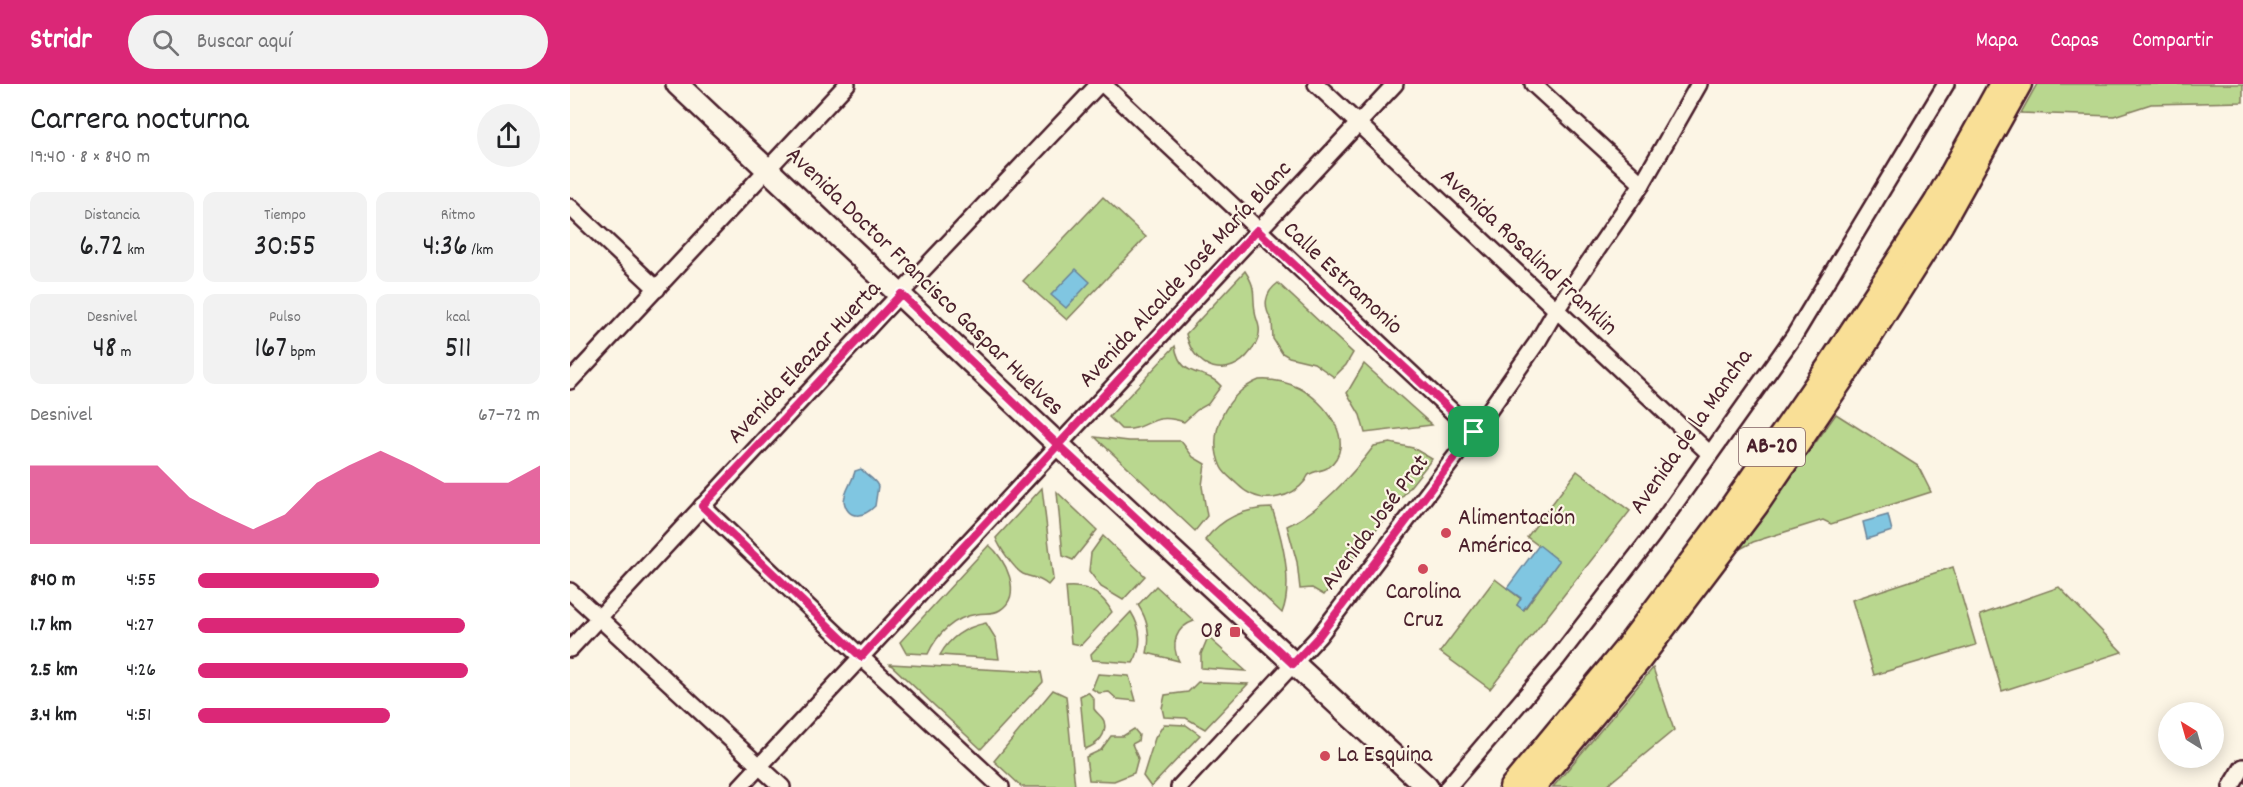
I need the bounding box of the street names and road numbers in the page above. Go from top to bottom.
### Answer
street label: Avenida Doctor Francisco Gaspar Huelves [777,139,1071,425]
street label: Avenida Alcalde José María Blanc [1071,154,1301,396]
street label: Avenida Rosalind Franklin [1432,162,1624,344]
street label: Calle Estramonio [1274,214,1410,344]
street label: Avenida Eleazar Huerta [720,273,890,452]
street label: Avenida de la Mancha [1622,342,1762,522]
road number: AB-20 [1739,428,1805,466]
street label: Avenida José Prat [1314,448,1439,598]

